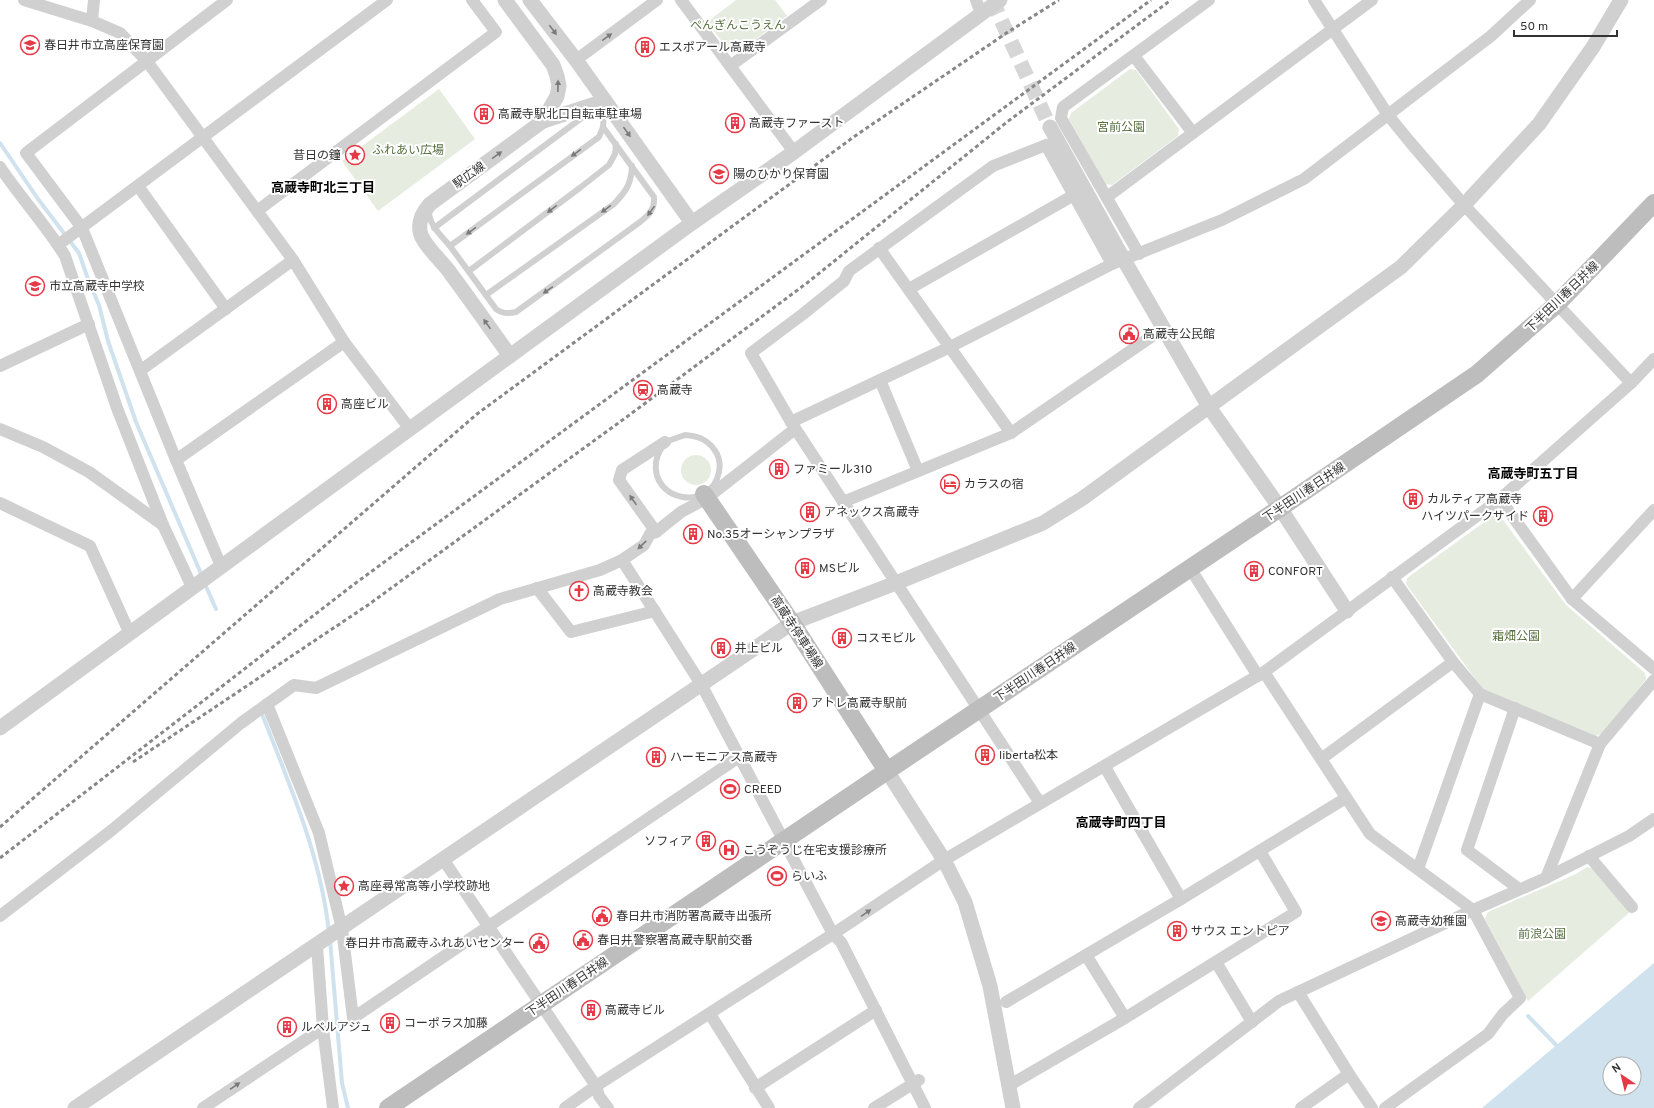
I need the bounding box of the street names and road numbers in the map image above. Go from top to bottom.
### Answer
street label: 駅広線 [450,159,489,193]
street label: 下半田川春日井線 [1523,259,1603,337]
street label: 下半田川春日井線 [1260,459,1349,526]
street label: 高蔵寺停車場線 [767,593,826,672]
street label: 下半田川春日井線 [991,639,1080,706]
street label: 下半田川春日井線 [523,954,612,1021]

